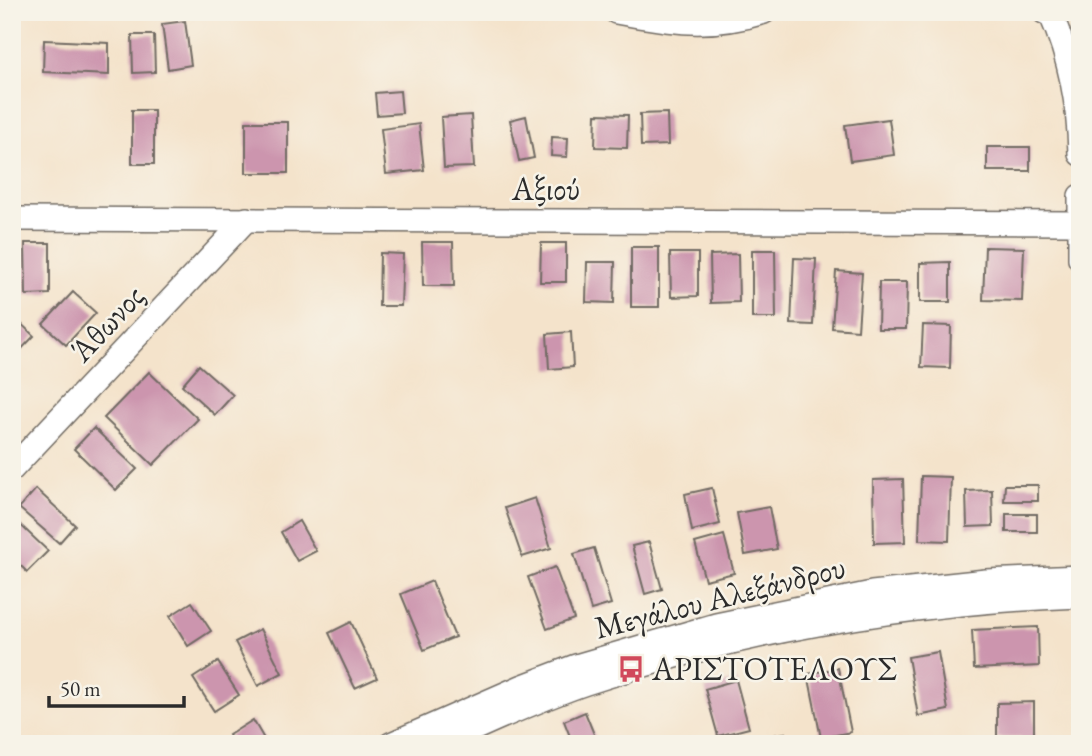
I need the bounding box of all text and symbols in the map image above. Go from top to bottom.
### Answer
street label: Αξιού [511,168,580,210]
street label: Άθωνος [60,276,153,371]
street label: Μεγάλου Αλεξάνδρου [590,546,850,648]
place label: ΑΡΙΣΤΟΤΕΛΟΥΣ [651,648,898,690]
bus stop icon: ΑΡΙΣΤΟΤΕΛΟΥΣ [616,654,646,684]
scale bar [49,665,184,709]
text: 50 m [60,675,101,702]

